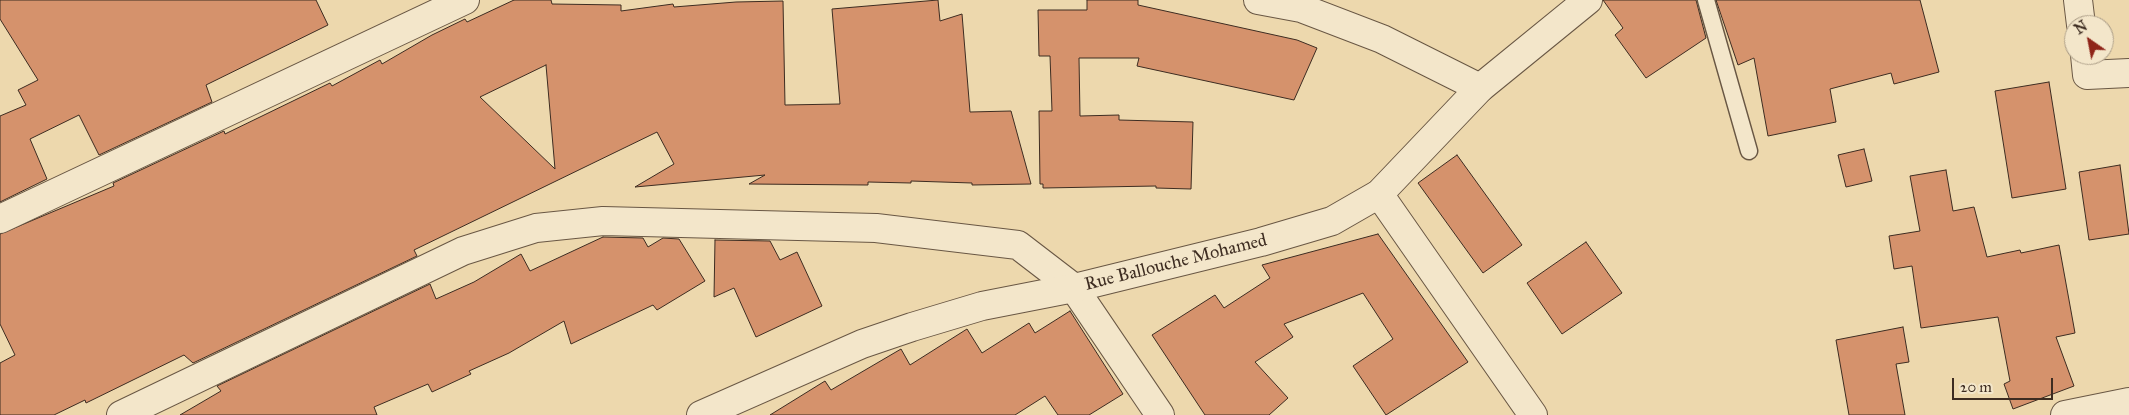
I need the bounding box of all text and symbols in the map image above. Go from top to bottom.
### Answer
north arrow [2064,15,2114,65]
text: N [2071,17,2091,38]
street label: Rue Ballouche Mohamed [1083,230,1269,296]
scale bar [1954,368,2055,400]
text: 20 m [1960,378,1992,396]

